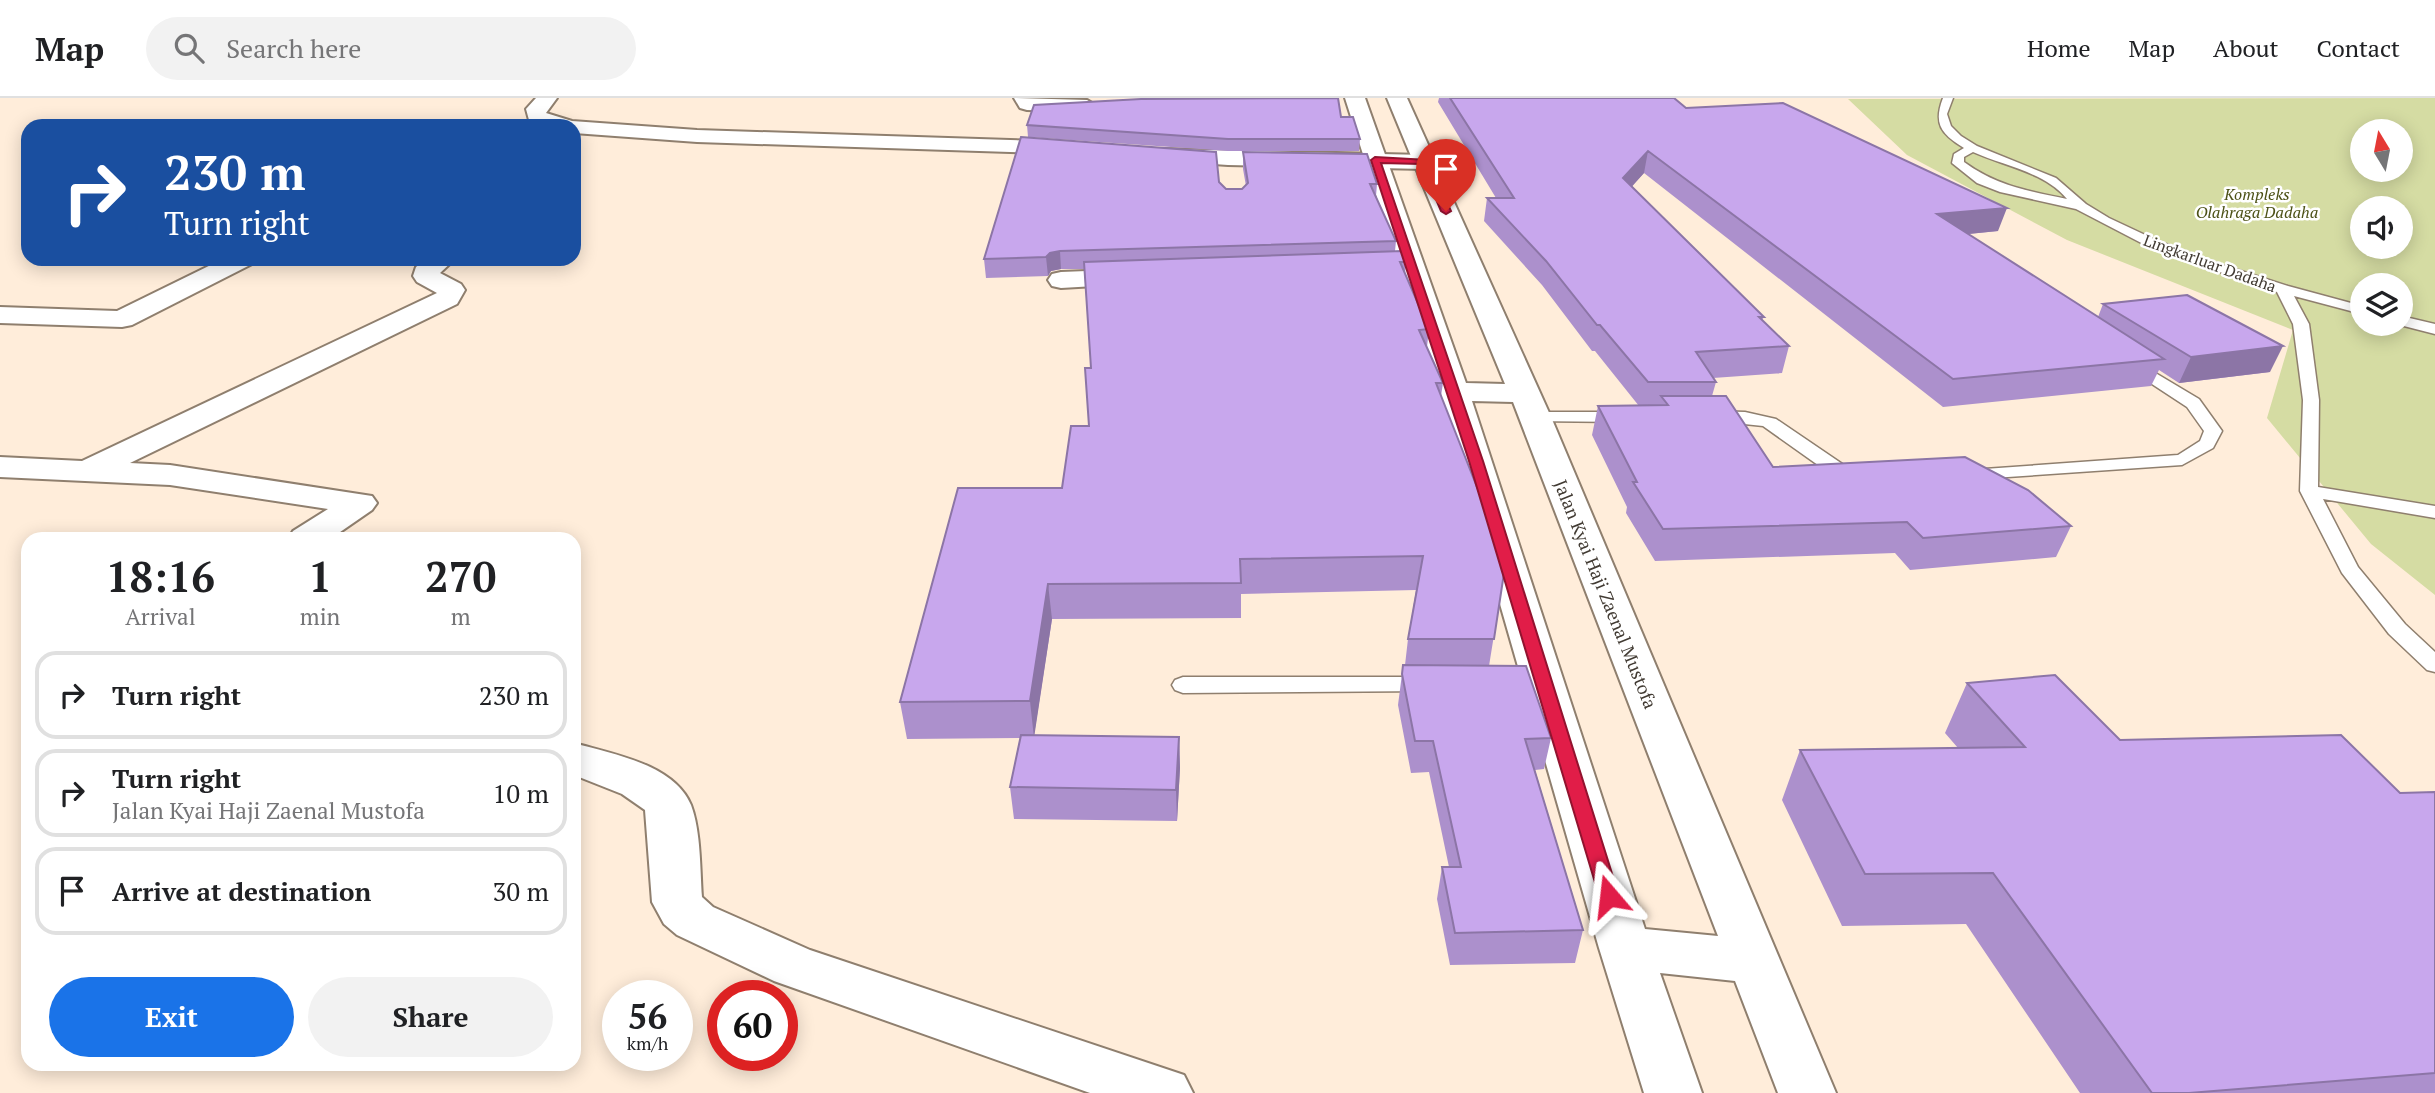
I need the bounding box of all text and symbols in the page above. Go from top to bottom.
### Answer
search box [146,17,636,80]
text: Map [35,27,104,70]
icon: search [170,29,208,67]
text: Search here [226,31,361,65]
text: Home [2027,32,2091,64]
text: Map [2129,32,2175,64]
text: About [2213,32,2279,64]
text: Contact [2317,32,2400,64]
north arrow [2350,119,2413,182]
map controls [2350,119,2413,336]
text: 230 m [164,139,306,204]
pin [1416,139,1476,211]
icon: right [49,147,140,238]
icon: arrive [1427,150,1465,188]
park label: Kompleks Olahraga Dadaha [2196,183,2318,223]
button: sound [2350,196,2413,259]
text: Turn right [164,202,310,244]
street label: Lingkarluar Dadaha [2140,229,2280,297]
button: layers [2350,273,2413,336]
street label: Jalan Kyai Haji Zaenal Mustofa [1549,476,1663,712]
text: 18:16 [106,548,215,604]
text: 1 [308,548,332,604]
text: 270 [425,548,496,604]
text: Arrival [125,601,196,632]
text: min [300,601,340,632]
text: m [451,601,471,632]
icon: right [53,676,91,714]
text: Turn right [112,678,241,712]
text: 230 m [479,678,549,712]
text: Turn right [112,761,241,795]
icon: right [53,774,91,812]
text: 10 m [493,776,549,810]
text: Jalan Kyai Haji Zaenal Mustofa [112,795,425,826]
position arrow [1572,859,1646,933]
icon: arrive [53,872,91,910]
text: Arrive at destination [112,874,371,908]
text: 30 m [493,874,549,908]
button: Exit [49,977,294,1057]
button: Share [308,977,553,1057]
speed limit sign: 60 [707,980,798,1071]
text: 56 [628,993,667,1039]
text: km/h [627,1031,668,1055]

